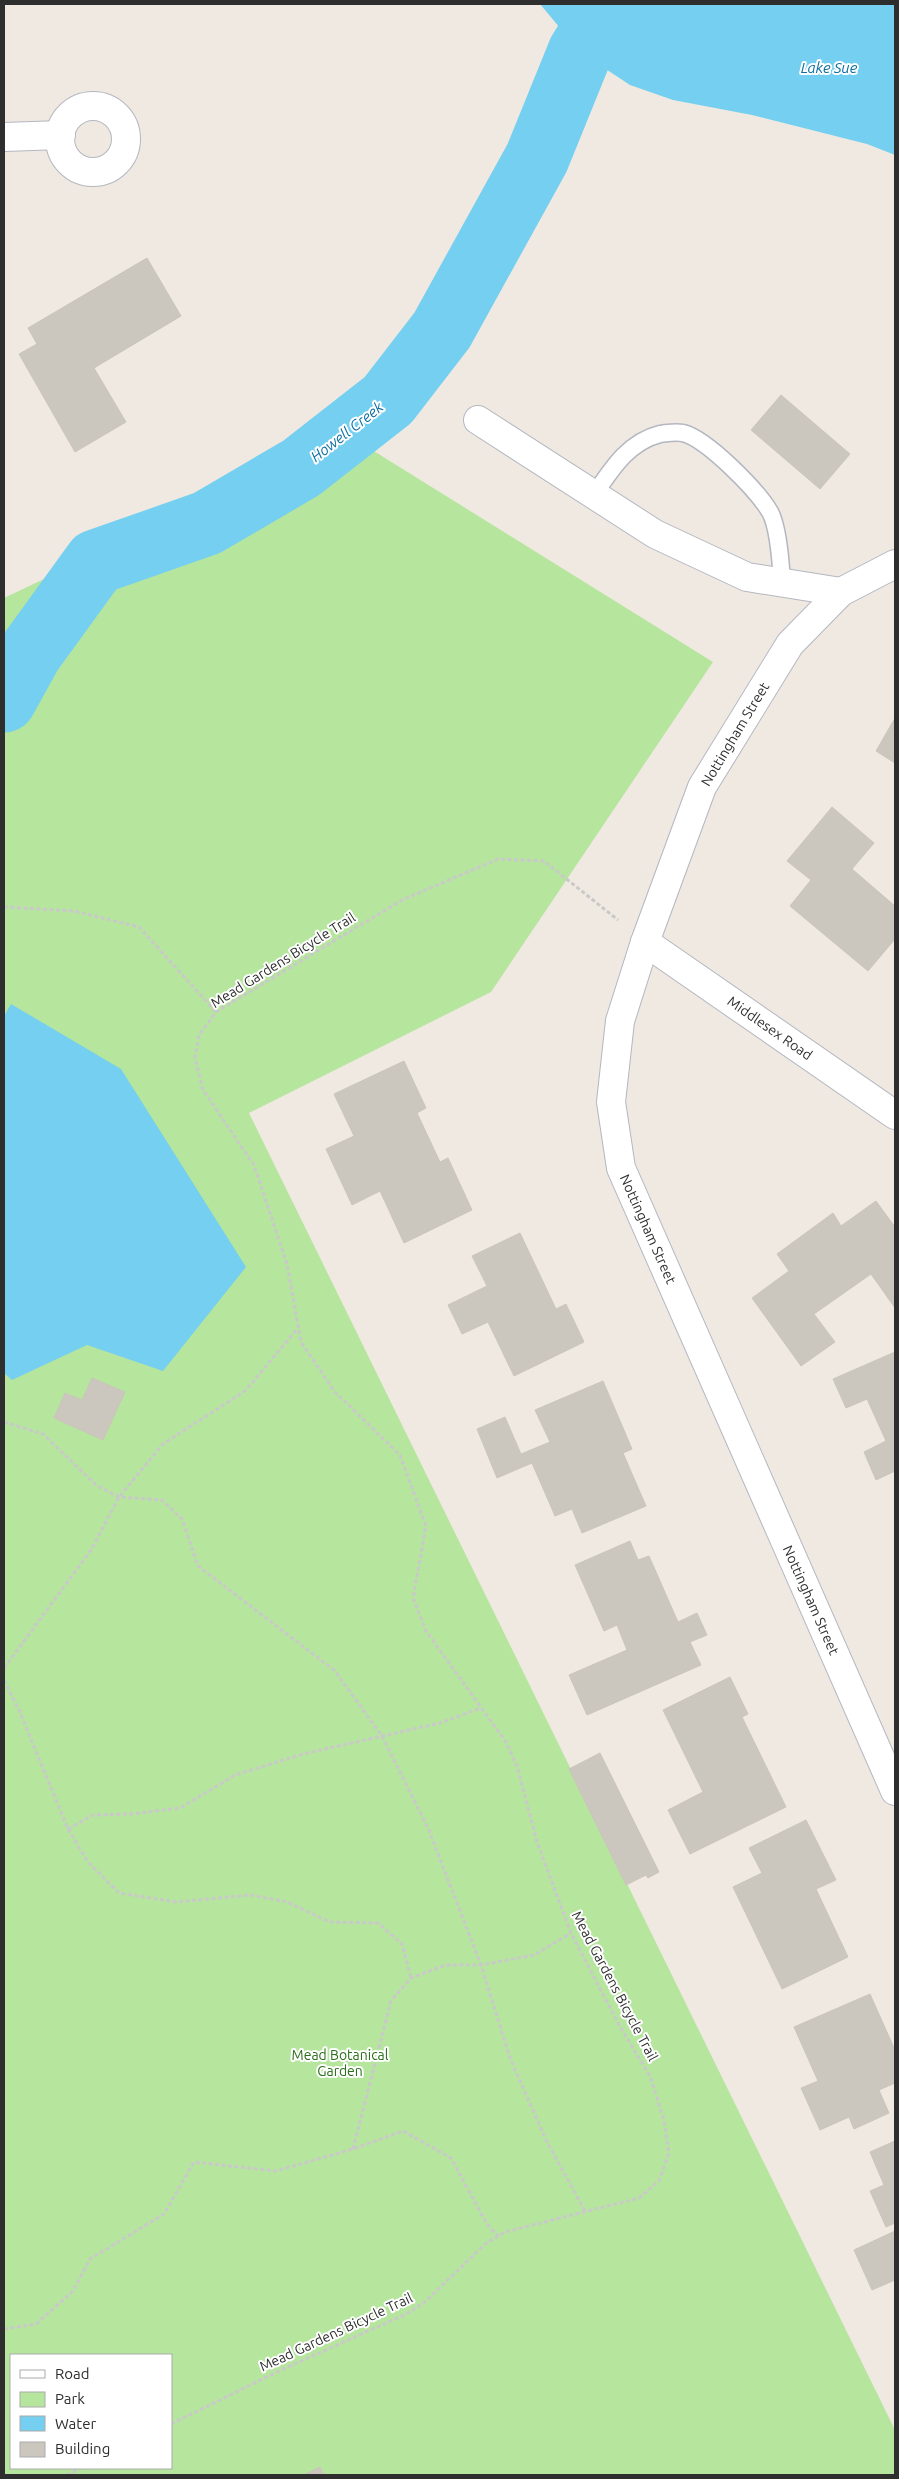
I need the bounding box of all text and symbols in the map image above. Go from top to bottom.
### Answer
water label: Lake Sue [801,59,858,76]
water label: Howell Creek [307,398,387,465]
street label: Nottingham Street [698,679,773,789]
street label: Mead Gardens Bicycle Trail [208,909,358,1011]
street label: Middlesex Road [725,993,815,1063]
street label: Nottingham Street [617,1172,680,1287]
street label: Nottingham Street [780,1543,843,1658]
street label: Mead Gardens Bicycle Trail [569,1908,661,2064]
park label: Mead Botanical Garden [292,2047,389,2079]
street label: Mead Gardens Bicycle Trail [257,2289,415,2375]
legend [10,2354,172,2469]
text: Road [55,2365,90,2382]
text: Park [55,2390,85,2407]
text: Water [55,2415,96,2432]
text: Building [55,2440,110,2457]

